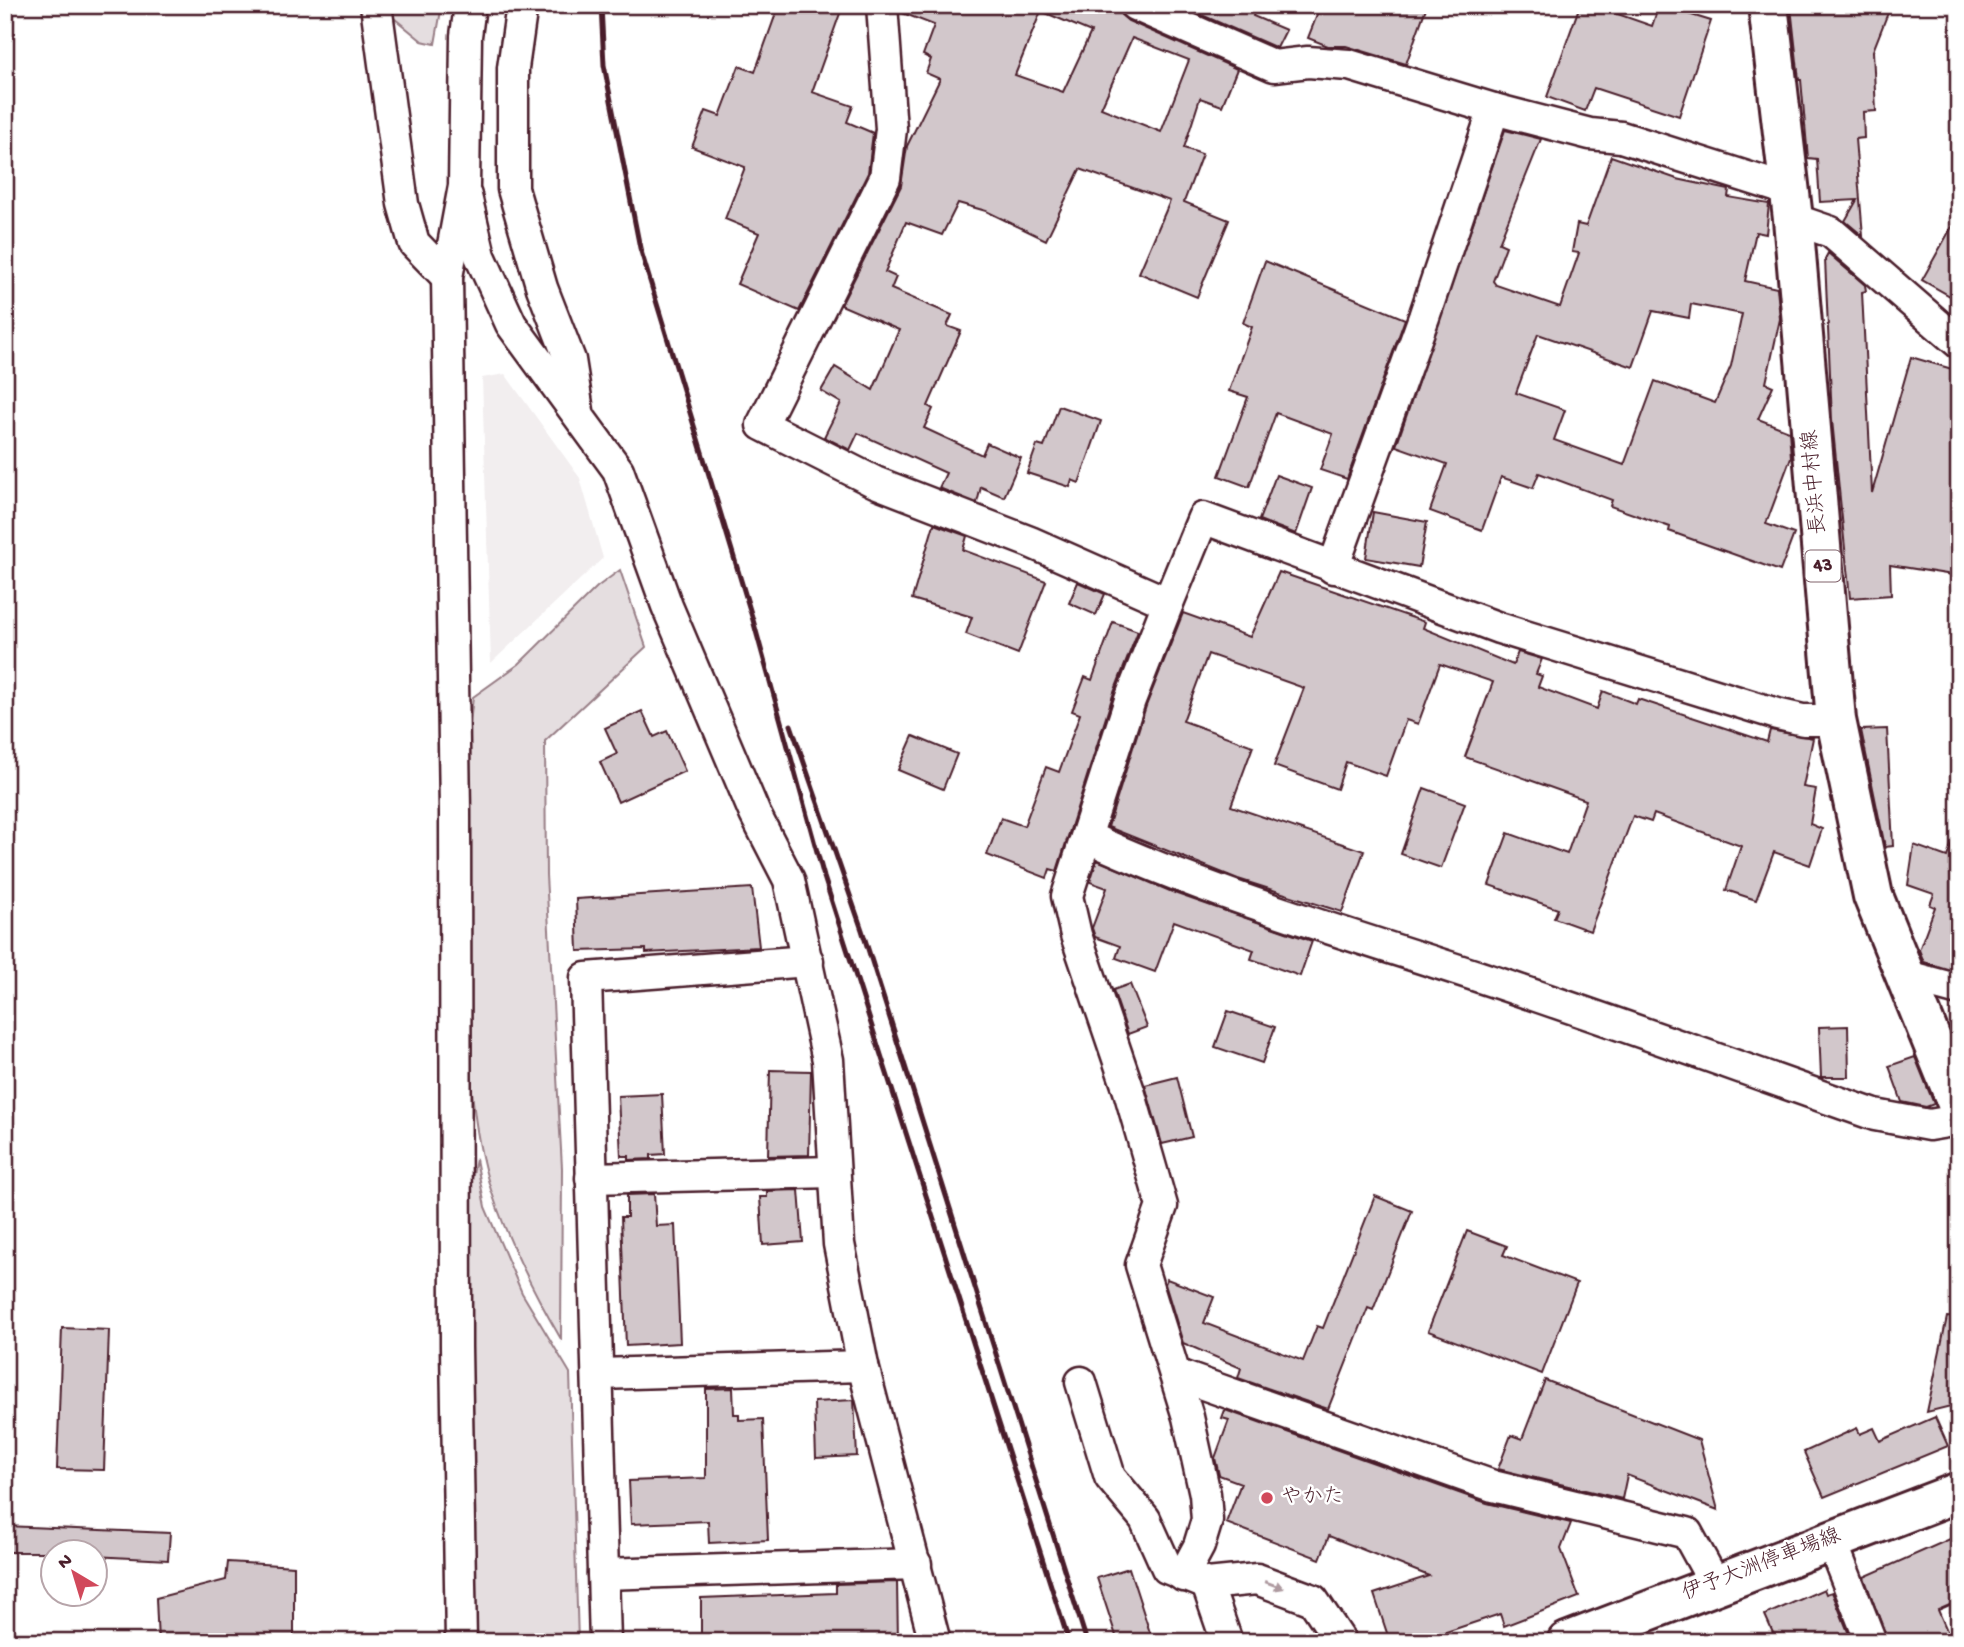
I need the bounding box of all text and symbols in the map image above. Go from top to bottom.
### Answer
street label: 長浜中村線 [1797,429,1833,536]
road number: 43 [1806,551,1840,582]
place label: やかた [1281,1485,1344,1511]
marker: やかた [1259,1490,1275,1506]
street label: 伊予大洲停車場線 [1678,1522,1845,1608]
north arrow [38,1538,108,1608]
text: N [54,1549,78,1575]
one-way arrow [1263,1580,1284,1591]

